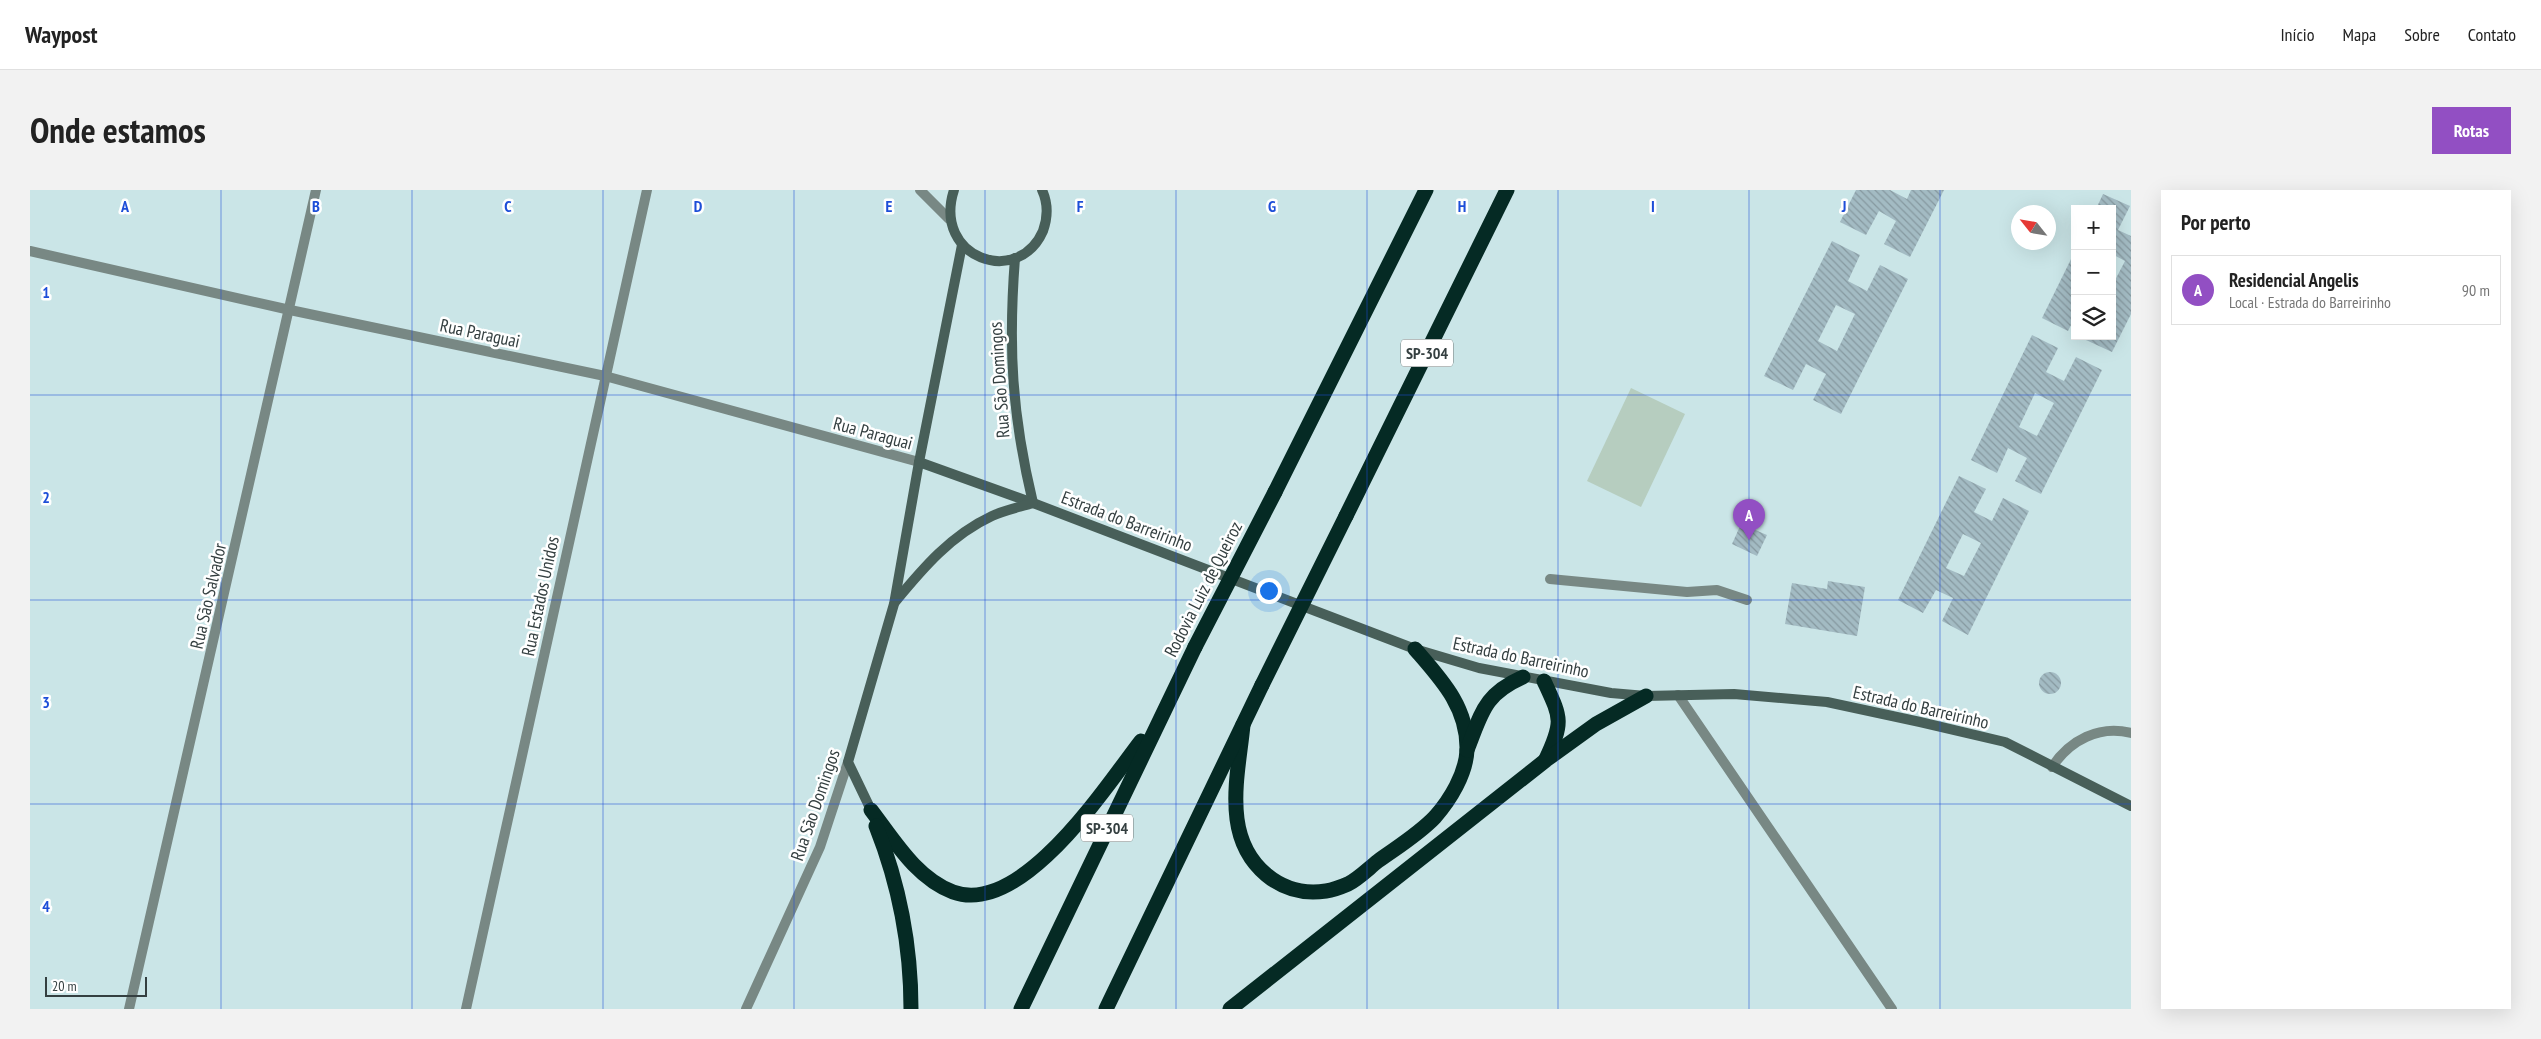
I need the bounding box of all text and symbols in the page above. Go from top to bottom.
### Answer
text: Waypost [25,19,98,50]
text: Início [2280,23,2314,46]
text: Mapa [2342,23,2376,46]
text: Sobre [2404,23,2440,46]
text: Contato [2468,23,2516,46]
text: Onde estamos [30,107,206,153]
button: Rotas [2432,107,2511,154]
text: A [120,196,130,216]
text: B [312,196,320,216]
text: C [504,196,512,216]
text: D [694,196,703,216]
text: E [886,196,893,216]
text: F [1077,196,1084,216]
text: G [1268,196,1276,216]
text: H [1458,196,1466,216]
text: I [1651,196,1655,216]
text: J [1841,196,1846,216]
north arrow [2011,205,2056,250]
map controls [2071,205,2116,340]
button: + [2071,205,2116,250]
text: Por perto [2181,209,2251,236]
button: − [2071,250,2116,295]
text: Residencial Angelis [2229,268,2359,292]
text: A [2194,280,2202,300]
text: 90 m [2462,280,2490,300]
text: 1 [42,282,50,302]
text: Local · Estrada do Barreirinho [2229,292,2391,312]
button: layers [2071,295,2116,340]
street label: Rua Paraguai [438,313,522,353]
street label: Rua São Domingos [983,321,1015,439]
road number: SP-304 [1401,340,1453,367]
street label: Rua Paraguai [831,411,915,455]
street label: Estrada do Barreirinho [1058,485,1196,557]
text: 2 [42,487,50,507]
pin: A [1733,499,1765,540]
street label: Rodovia Luiz de Queiroz [1159,517,1247,661]
street label: Rua Estados Unidos [516,534,564,658]
street label: Rua São Salvador [185,541,231,651]
your location [1256,578,1282,604]
street label: Estrada do Barreirinho [1451,631,1591,683]
street label: Estrada do Barreirinho [1851,680,1991,734]
text: 3 [42,692,50,712]
street label: Rua São Domingos [785,746,845,864]
road number: SP-304 [1081,814,1133,841]
text: 4 [42,896,50,916]
scale bar [45,974,148,997]
text: 20 m [52,977,77,995]

